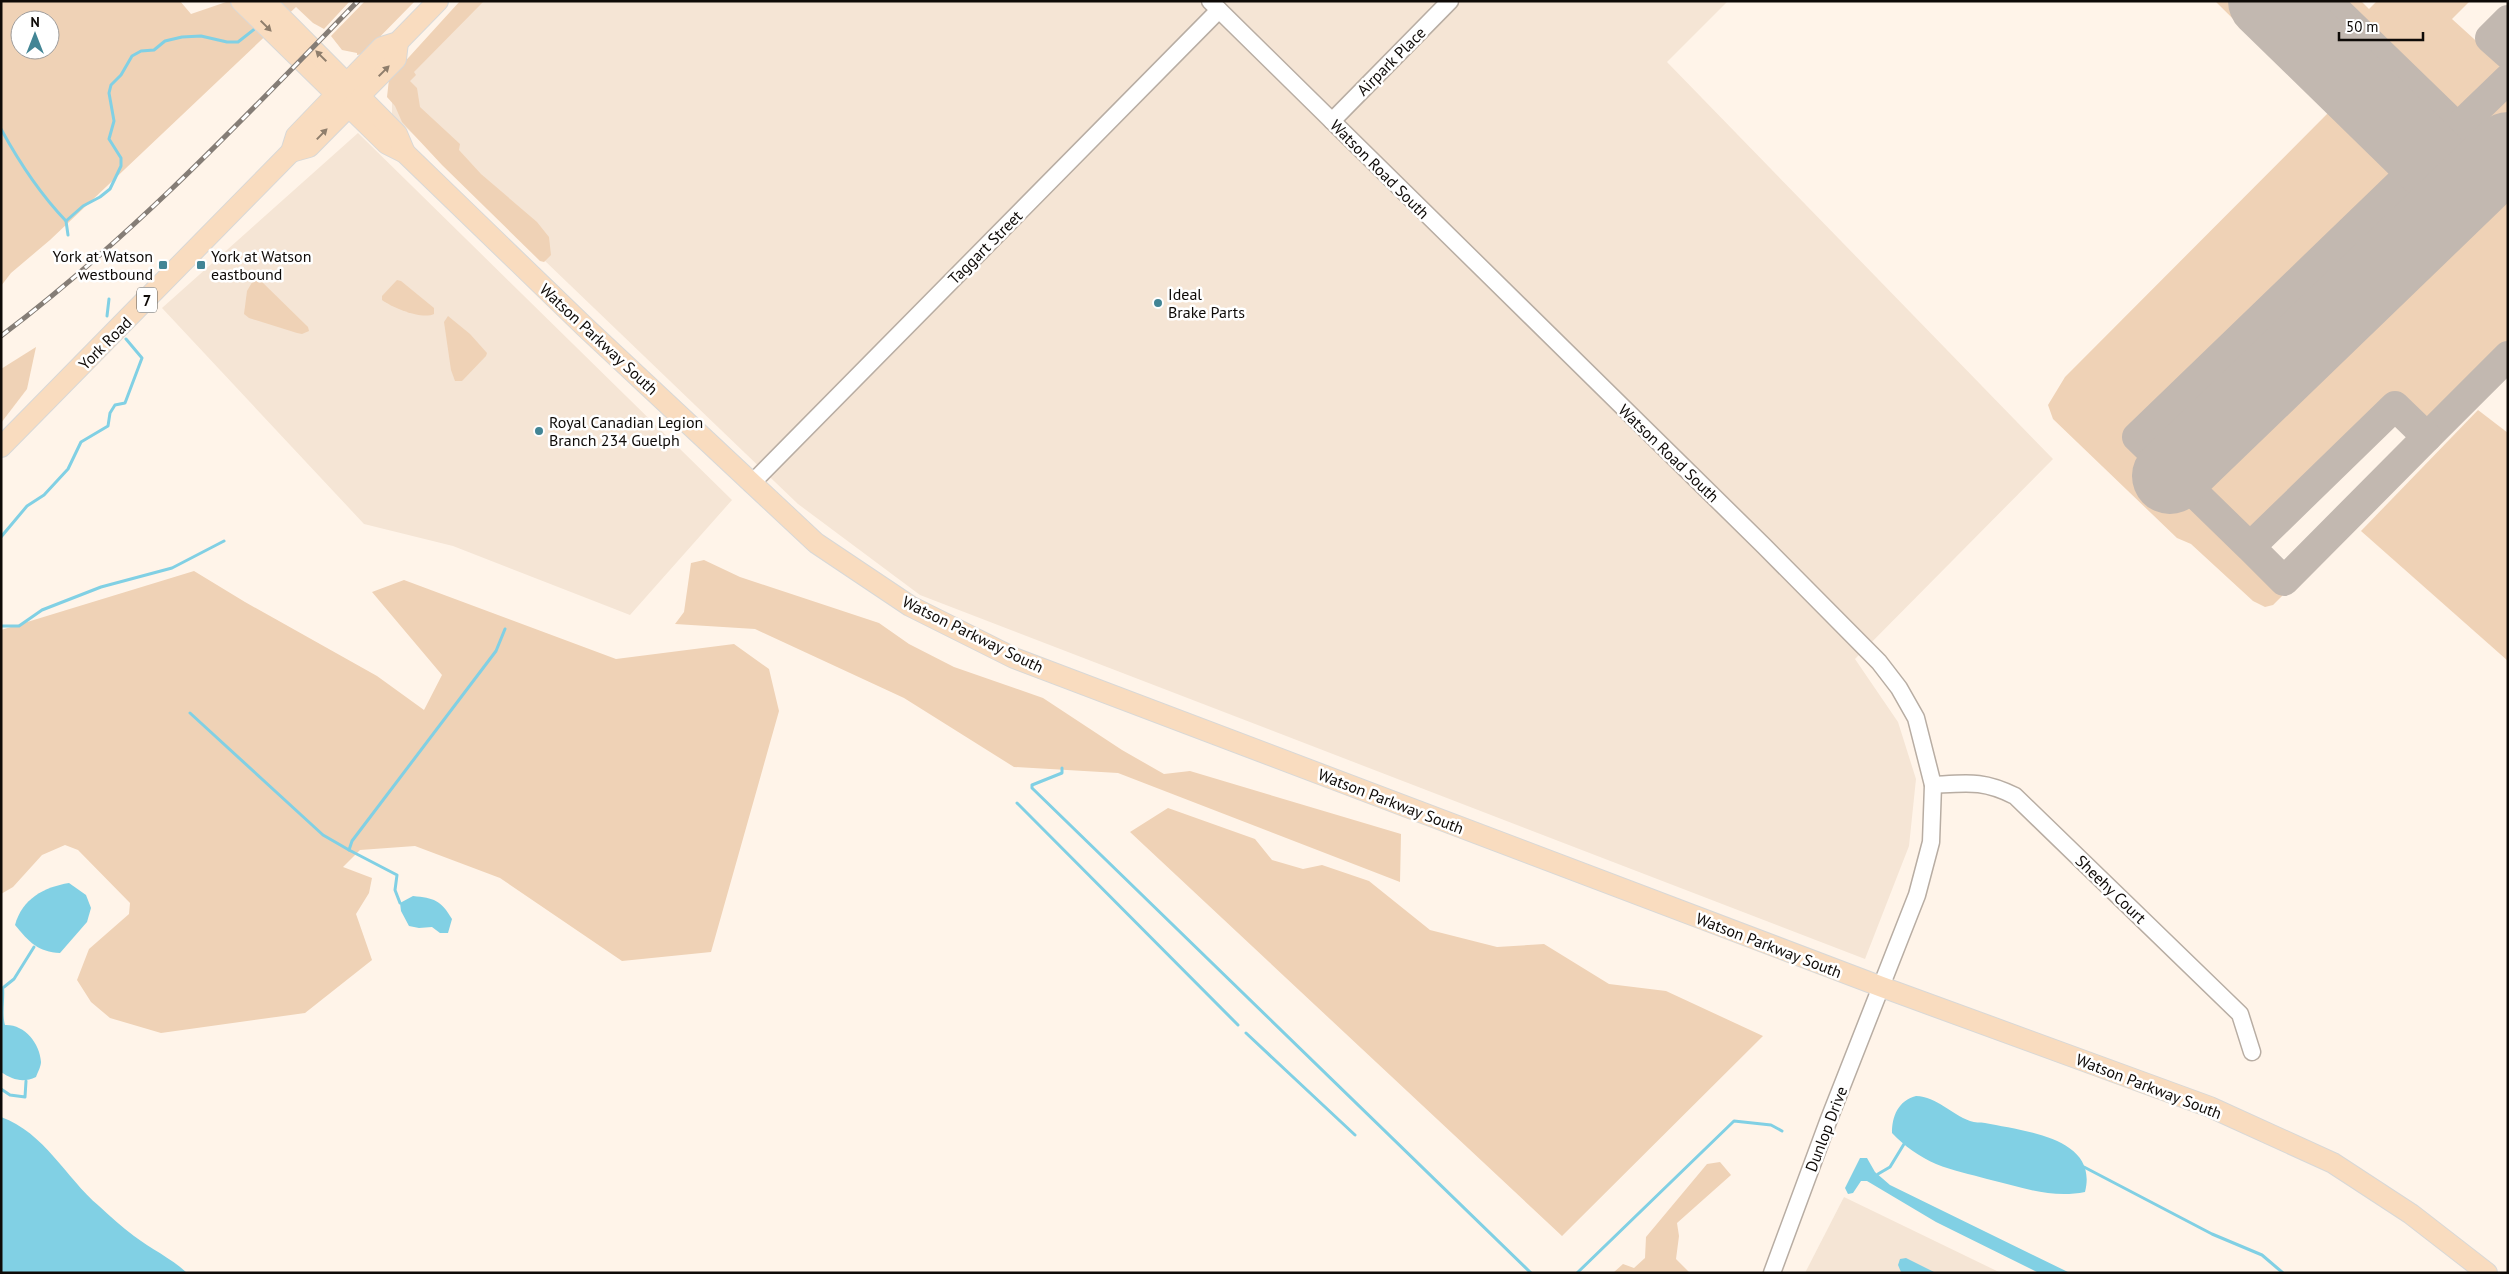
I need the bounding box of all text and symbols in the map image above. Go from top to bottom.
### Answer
north arrow [10,10,60,60]
scale bar [2339,10,2423,42]
text: N [30,13,40,31]
text: 50 m [2346,17,2379,36]
one-way arrow [260,20,272,32]
street label: Airpark Place [1352,22,1430,100]
one-way arrow [315,51,327,63]
one-way arrow [378,65,390,77]
street label: Watson Road South [1326,115,1434,223]
one-way arrow [316,128,328,140]
street label: Taggart Street [944,205,1027,288]
place label: York at Watson westbound [53,246,153,284]
place label: York at Watson eastbound [211,246,311,284]
marker: York at Watson westbound [157,259,169,271]
marker: York at Watson eastbound [195,259,207,271]
street label: Watson Parkway South [536,279,662,399]
place label: Ideal Brake Parts [1168,284,1245,322]
road number: 7 [137,288,157,312]
marker: Ideal Brake Parts [1152,297,1164,309]
street label: York Road [74,312,136,374]
street label: Watson Road South [1614,400,1724,506]
place label: Royal Canadian Legion Branch 234 Guelph [549,412,703,450]
marker: Royal Canadian Legion Branch 234 Guelph [533,425,545,437]
street label: Watson Parkway South [899,591,1047,677]
street label: Watson Parkway South [1315,764,1467,838]
street label: Sheehy Court [2072,850,2151,928]
street label: Watson Parkway South [1693,908,1845,982]
street label: Watson Parkway South [2073,1049,2225,1123]
street label: Dunlop Drive [1801,1083,1851,1175]

